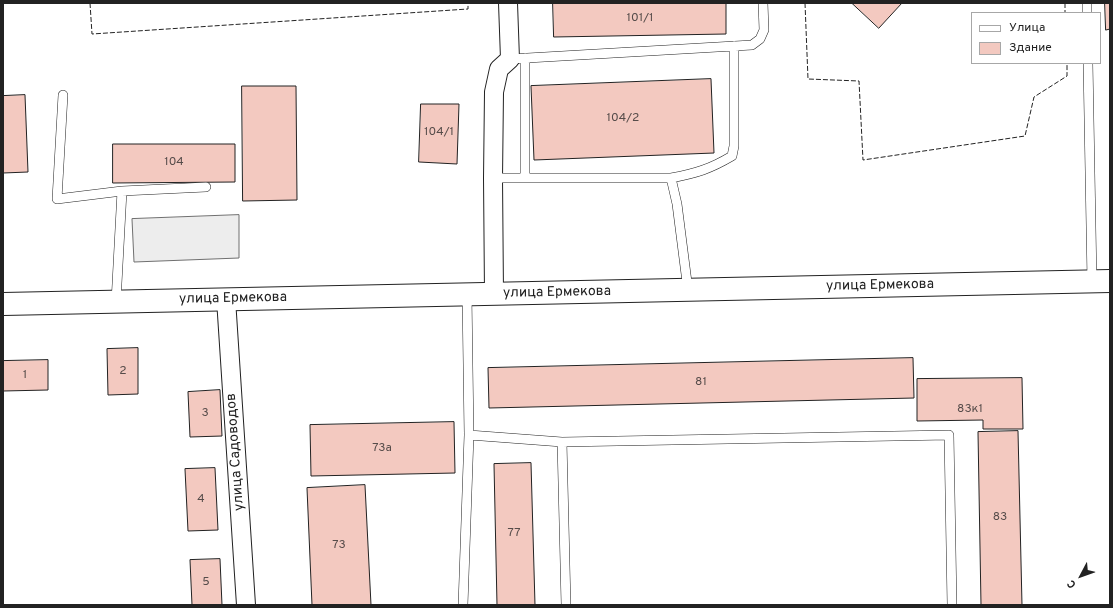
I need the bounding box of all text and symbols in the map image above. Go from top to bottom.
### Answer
house number: 101/1 [626,12,654,26]
legend [971,12,1101,64]
text: Улица [1009,20,1045,36]
text: Здание [1009,40,1052,56]
house number: 104/2 [607,112,639,126]
house number: 104/1 [424,126,454,140]
house number: 104 [164,156,184,170]
street label: улица Ермекова [826,277,934,295]
street label: улица Ермекова [503,284,611,302]
street label: улица Ермекова [179,290,287,308]
house number: 2 [119,365,127,379]
house number: 1 [23,369,27,383]
house number: 81 [695,376,707,390]
street label: улица Садоводов [224,393,248,511]
house number: 83к1 [957,403,983,417]
house number: 3 [201,407,209,421]
house number: 73а [372,442,392,456]
house number: 4 [197,493,205,507]
house number: 83 [993,511,1007,525]
house number: 77 [508,527,520,541]
house number: 73 [332,539,346,553]
north arrow [1061,556,1101,596]
house number: 5 [202,576,210,590]
text: С [1064,577,1080,591]

